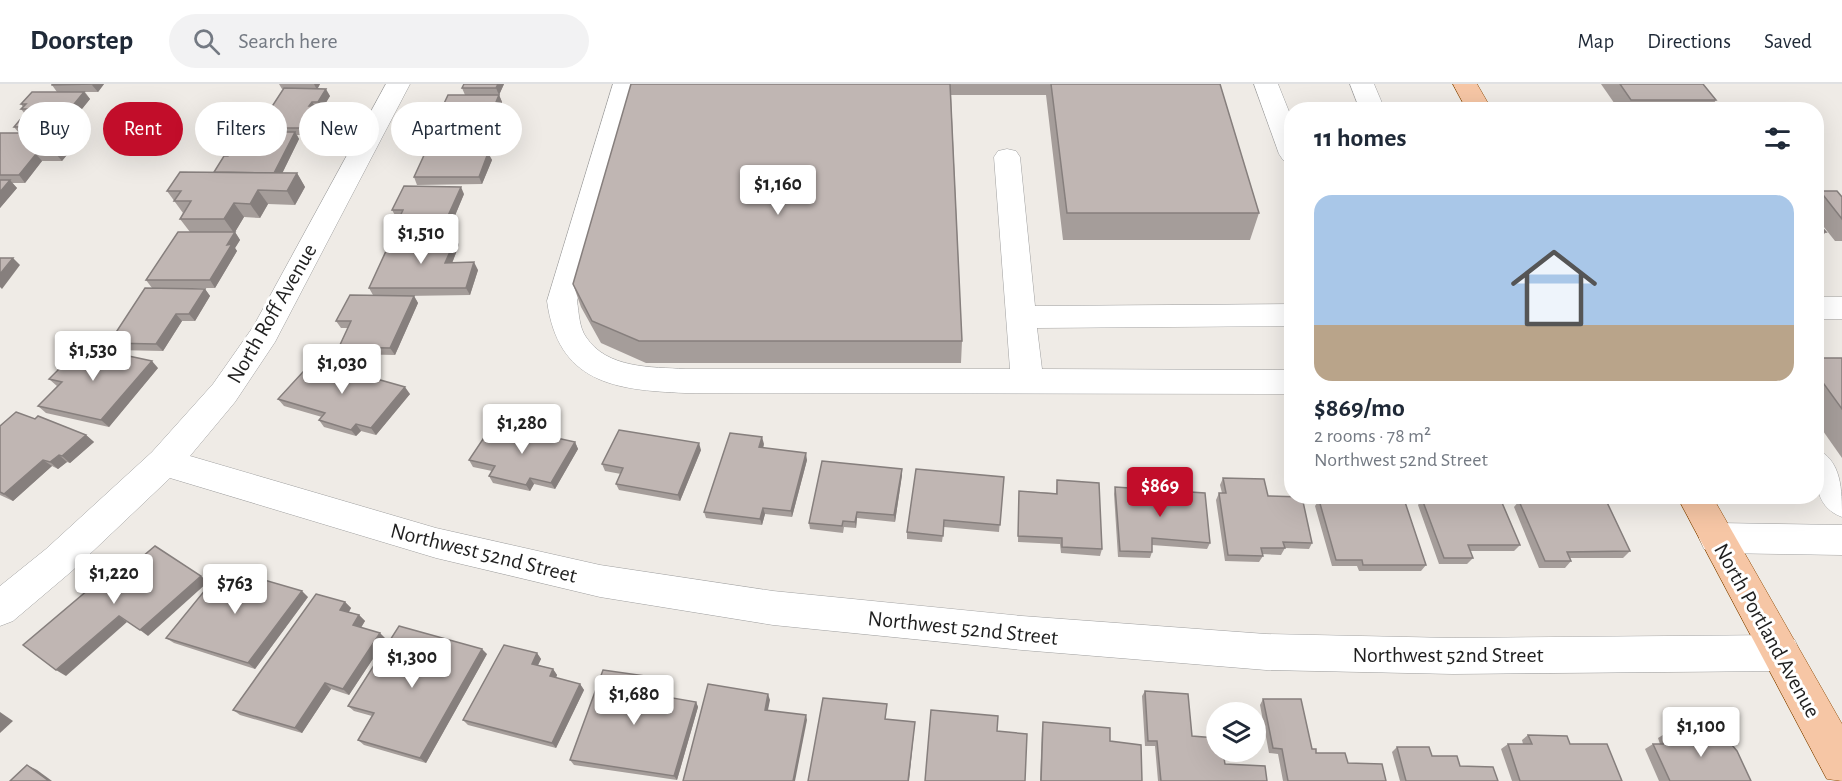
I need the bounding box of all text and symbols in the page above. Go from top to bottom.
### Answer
search box [169,14,589,68]
icon: search [190,25,223,58]
text: Doorstep [30,27,133,55]
text: Search here [238,30,338,52]
text: Map [1578,31,1614,52]
text: Directions [1647,31,1731,52]
text: Saved [1764,31,1812,52]
chip: Buy [18,102,91,156]
chip: Rent [103,102,183,156]
chip: Filters [195,102,287,156]
chip: New [299,102,379,156]
chip: Apartment [391,102,522,156]
icon: filters [1761,122,1794,155]
text: 11 homes [1314,125,1406,151]
pin: $1,160 [729,165,827,216]
text: $1,160 [754,174,802,194]
pin: $1,510 [372,214,470,265]
text: $1,510 [397,223,445,243]
icon: home [1500,234,1608,342]
street label: North Roff Avenue [223,240,321,387]
pin: $1,530 [44,331,142,382]
text: $1,530 [69,340,117,360]
pin: $1,030 [293,344,391,395]
text: $1,030 [317,353,367,373]
text: $869/mo [1314,395,1405,421]
pin: $1,280 [473,404,571,455]
text: $1,280 [497,413,547,433]
text: 2 rooms · 78 m² [1314,426,1431,446]
text: Northwest 52nd Street [1314,450,1488,470]
pin: $869 [1124,467,1196,518]
text: $869 [1141,476,1179,496]
street label: Northwest 52nd Street [388,519,579,587]
street label: North Portland Avenue [1710,540,1824,721]
pin: $1,220 [65,554,163,605]
text: $1,220 [89,563,139,583]
pin: $763 [199,564,271,615]
text: $763 [217,573,253,593]
street label: Northwest 52nd Street [867,607,1059,649]
pin: $1,300 [363,638,461,689]
street label: Northwest 52nd Street [1352,644,1544,666]
text: $1,300 [387,647,437,667]
pin: $1,680 [585,675,683,726]
text: $1,680 [609,684,659,704]
map controls [1206,702,1266,762]
button: layers [1206,702,1266,762]
pin: $1,100 [1652,707,1750,758]
text: $1,100 [1677,716,1725,736]

